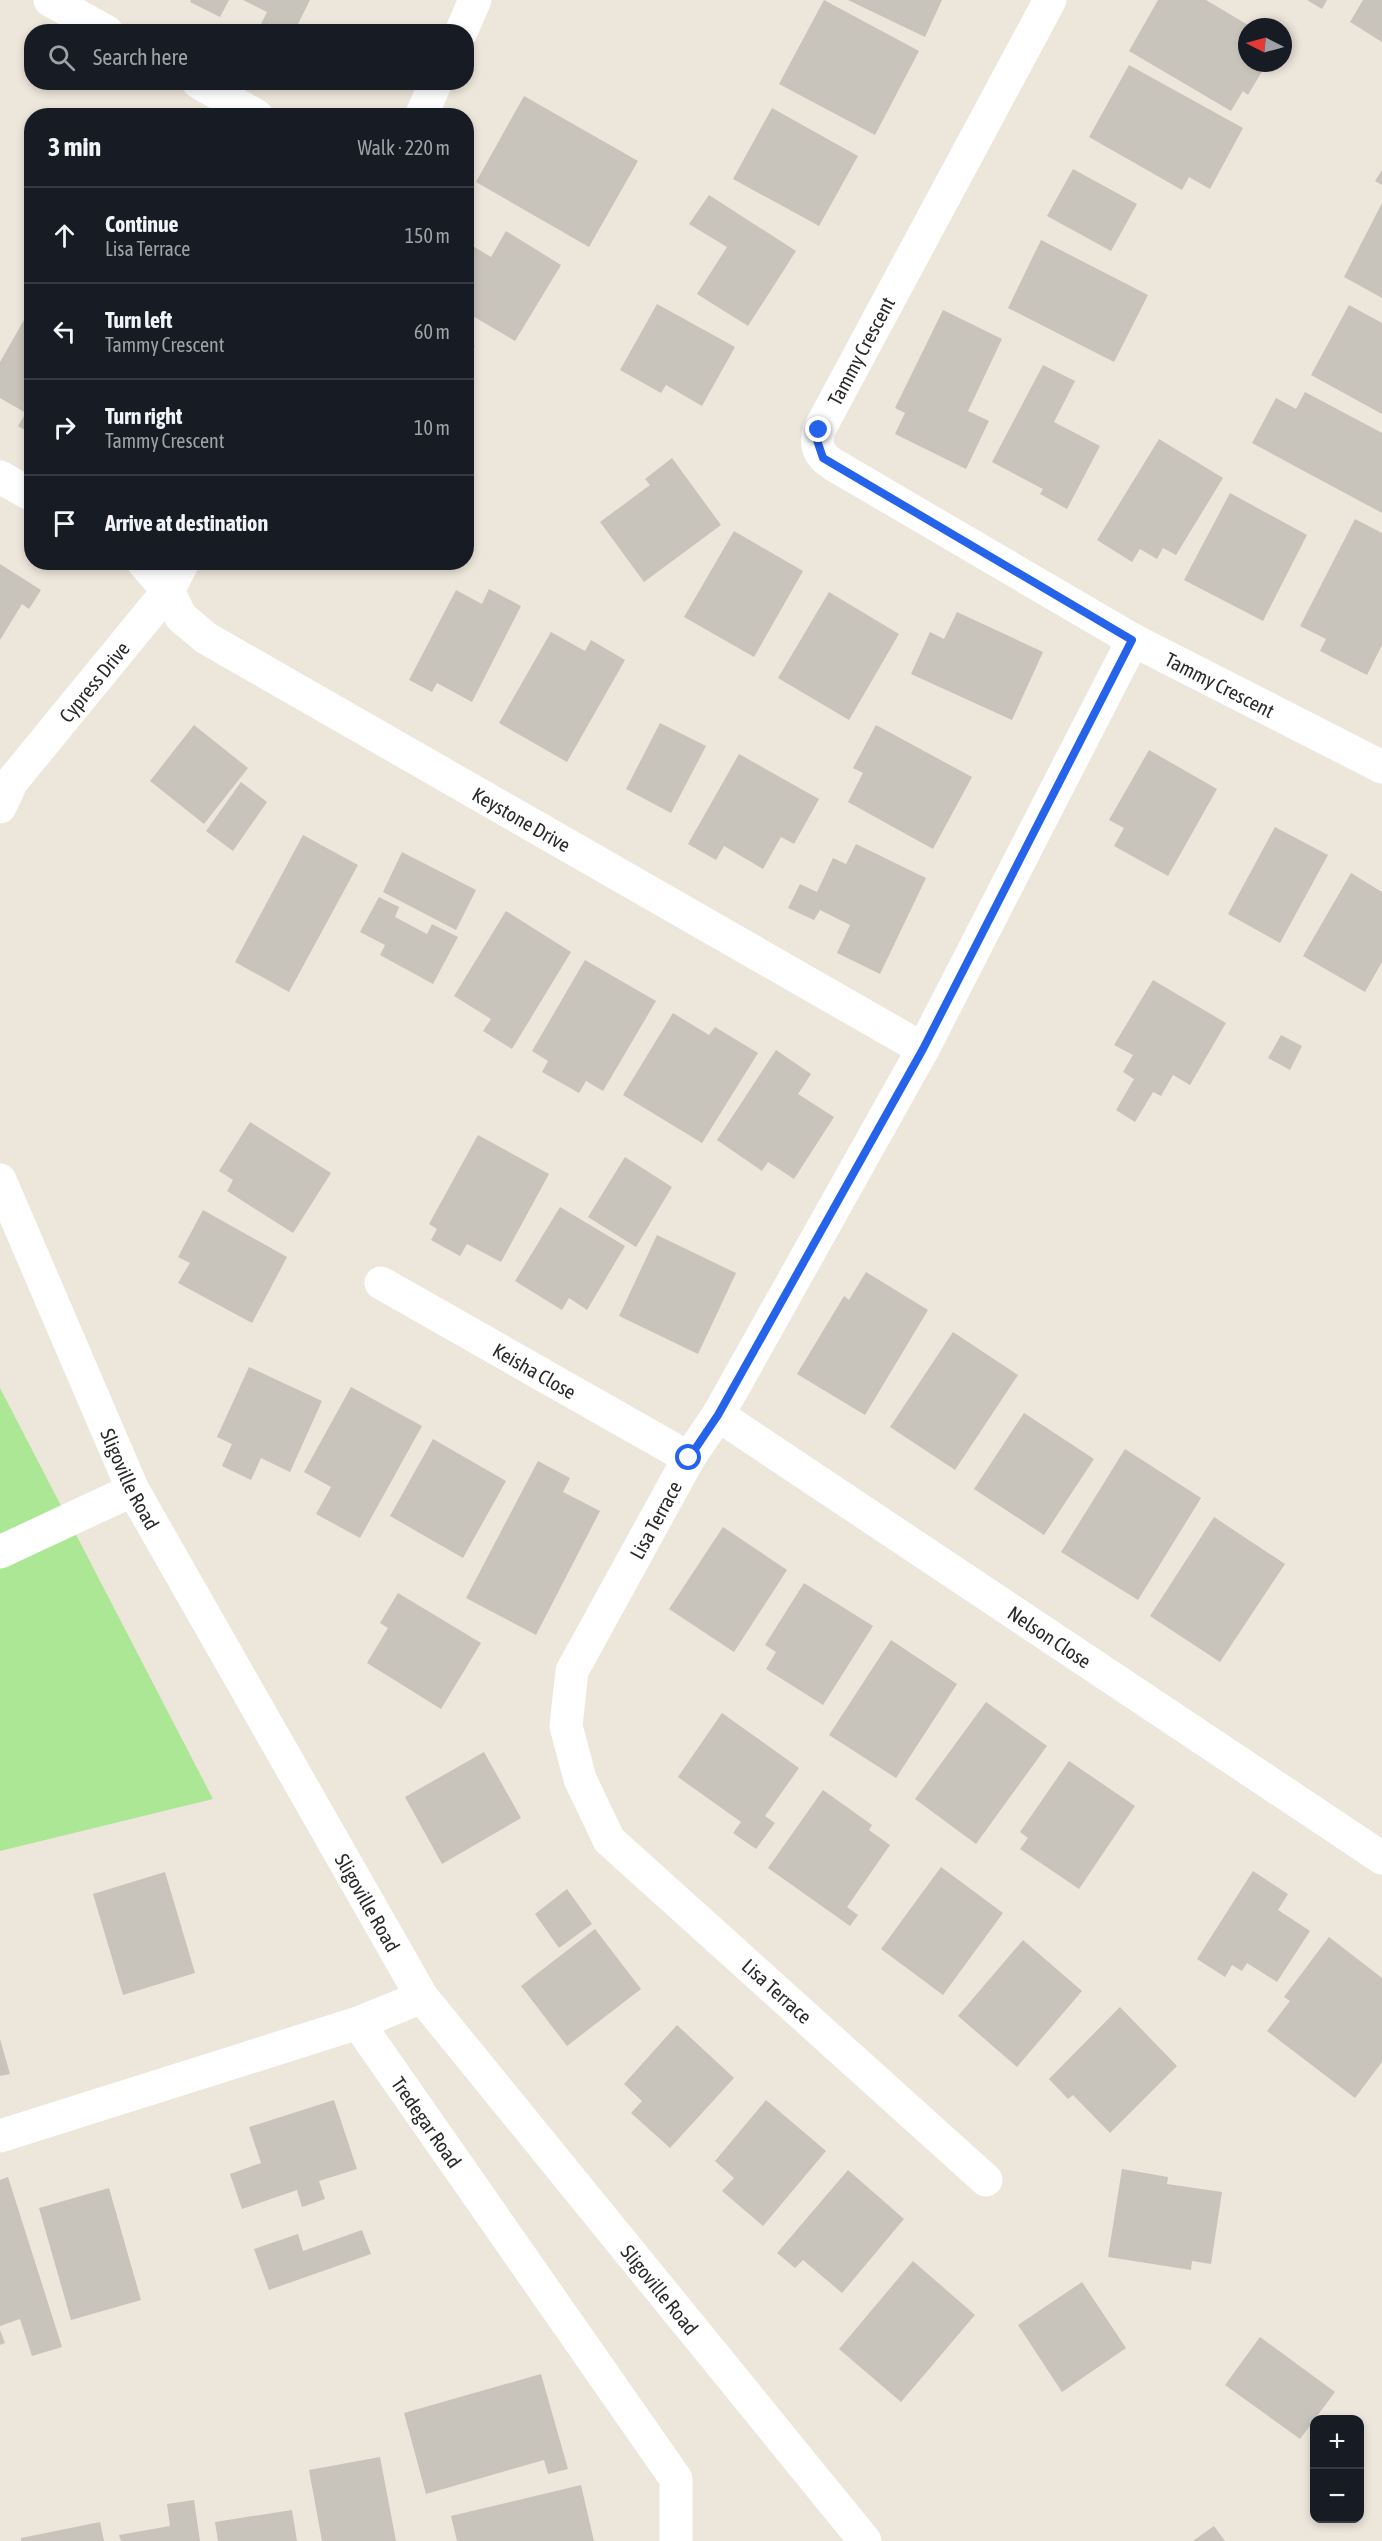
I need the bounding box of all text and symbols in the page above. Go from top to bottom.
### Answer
north arrow [1238,18,1292,72]
search box [24,24,474,90]
icon: search [45,41,78,74]
text: Search here [93,44,188,70]
text: 3 min [48,132,101,162]
text: Walk · 220 m [358,136,450,159]
text: Continue [105,211,179,237]
icon: ahead [48,219,81,252]
text: 150 m [405,224,450,247]
text: Lisa Terrace [105,237,190,260]
street label: Tammy Crescent [823,293,899,409]
text: Turn left [105,307,172,333]
icon: left [48,315,81,348]
text: 60 m [414,320,450,343]
text: Tammy Crescent [105,333,224,356]
text: Turn right [105,403,182,429]
icon: right [48,411,81,444]
text: 10 m [414,416,450,439]
route end [805,416,831,442]
text: Tammy Crescent [105,429,224,452]
icon: arrive [48,507,81,540]
text: Arrive at destination [105,510,268,536]
street label: Cypress Drive [54,637,134,727]
street label: Tammy Crescent [1162,647,1279,722]
street label: Keystone Drive [469,782,575,856]
street label: Keisha Close [489,1338,580,1403]
street label: Sligoville Road [96,1425,164,1533]
route start [675,1444,701,1470]
street label: Lisa Terrace [624,1477,686,1563]
street label: Nelson Close [1004,1601,1096,1672]
street label: Sligoville Road [331,1849,405,1955]
street label: Lisa Terrace [738,1954,816,2028]
street label: Tredegar Road [387,2072,467,2172]
street label: Sligoville Road [617,2240,703,2339]
map controls [1310,2415,1364,2523]
button: + [1310,2415,1364,2469]
button: − [1310,2469,1364,2523]

